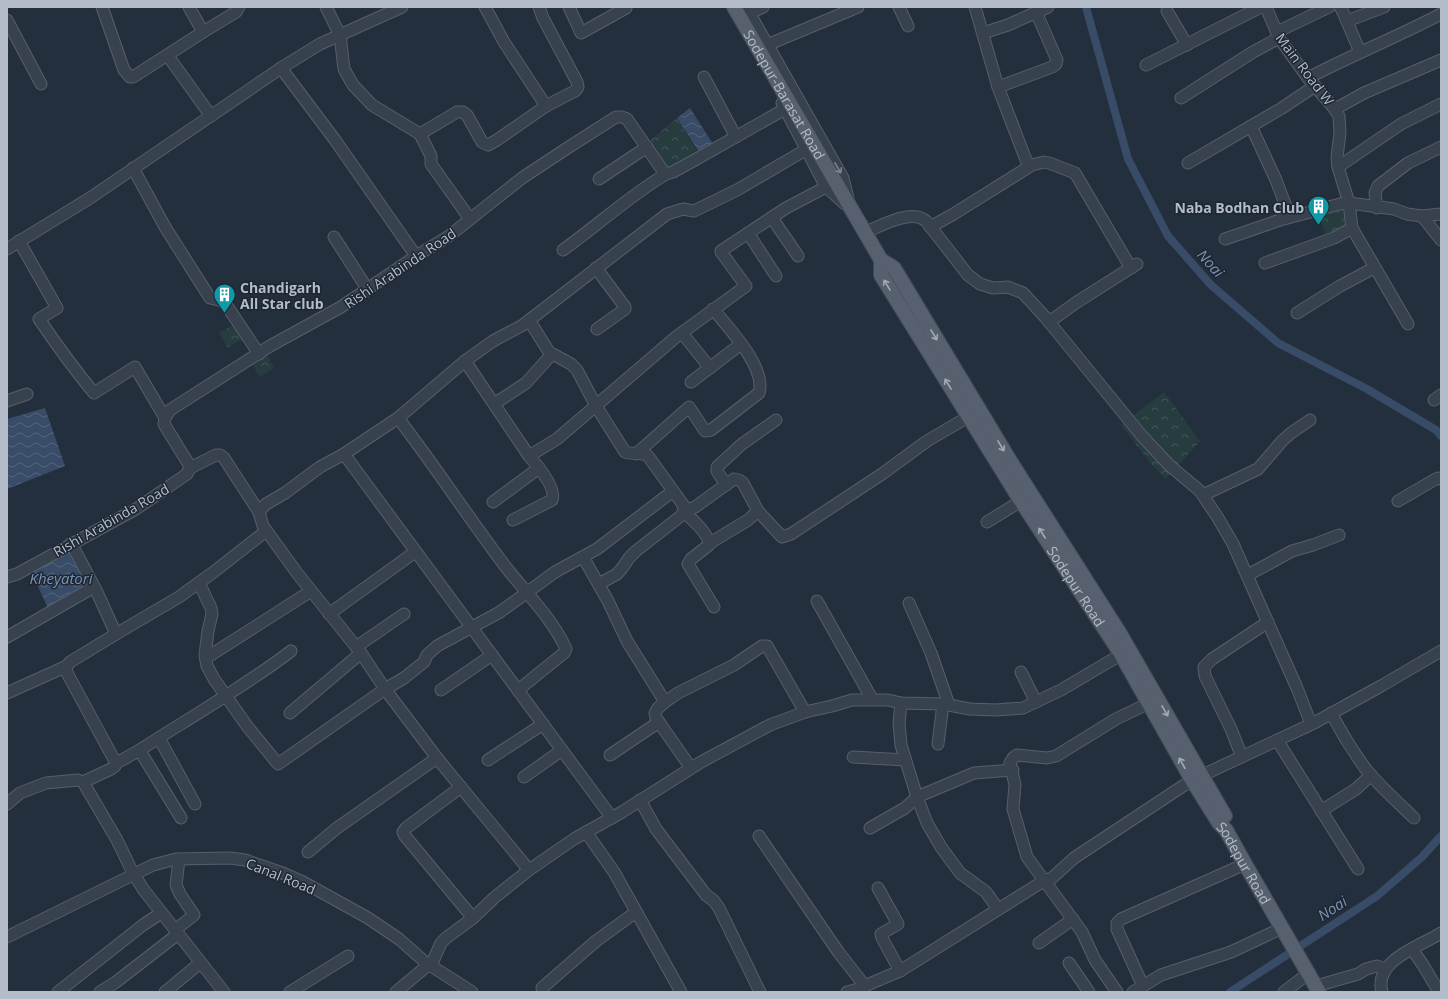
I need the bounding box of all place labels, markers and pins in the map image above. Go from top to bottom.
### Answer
building icon: Naba Bodhan Club [1306,194,1332,227]
place label: Naba Bodhan Club [1175,198,1304,217]
place label: Chandigarh All Star club [240,278,324,313]
building icon: Chandigarh All Star club [212,282,238,315]

